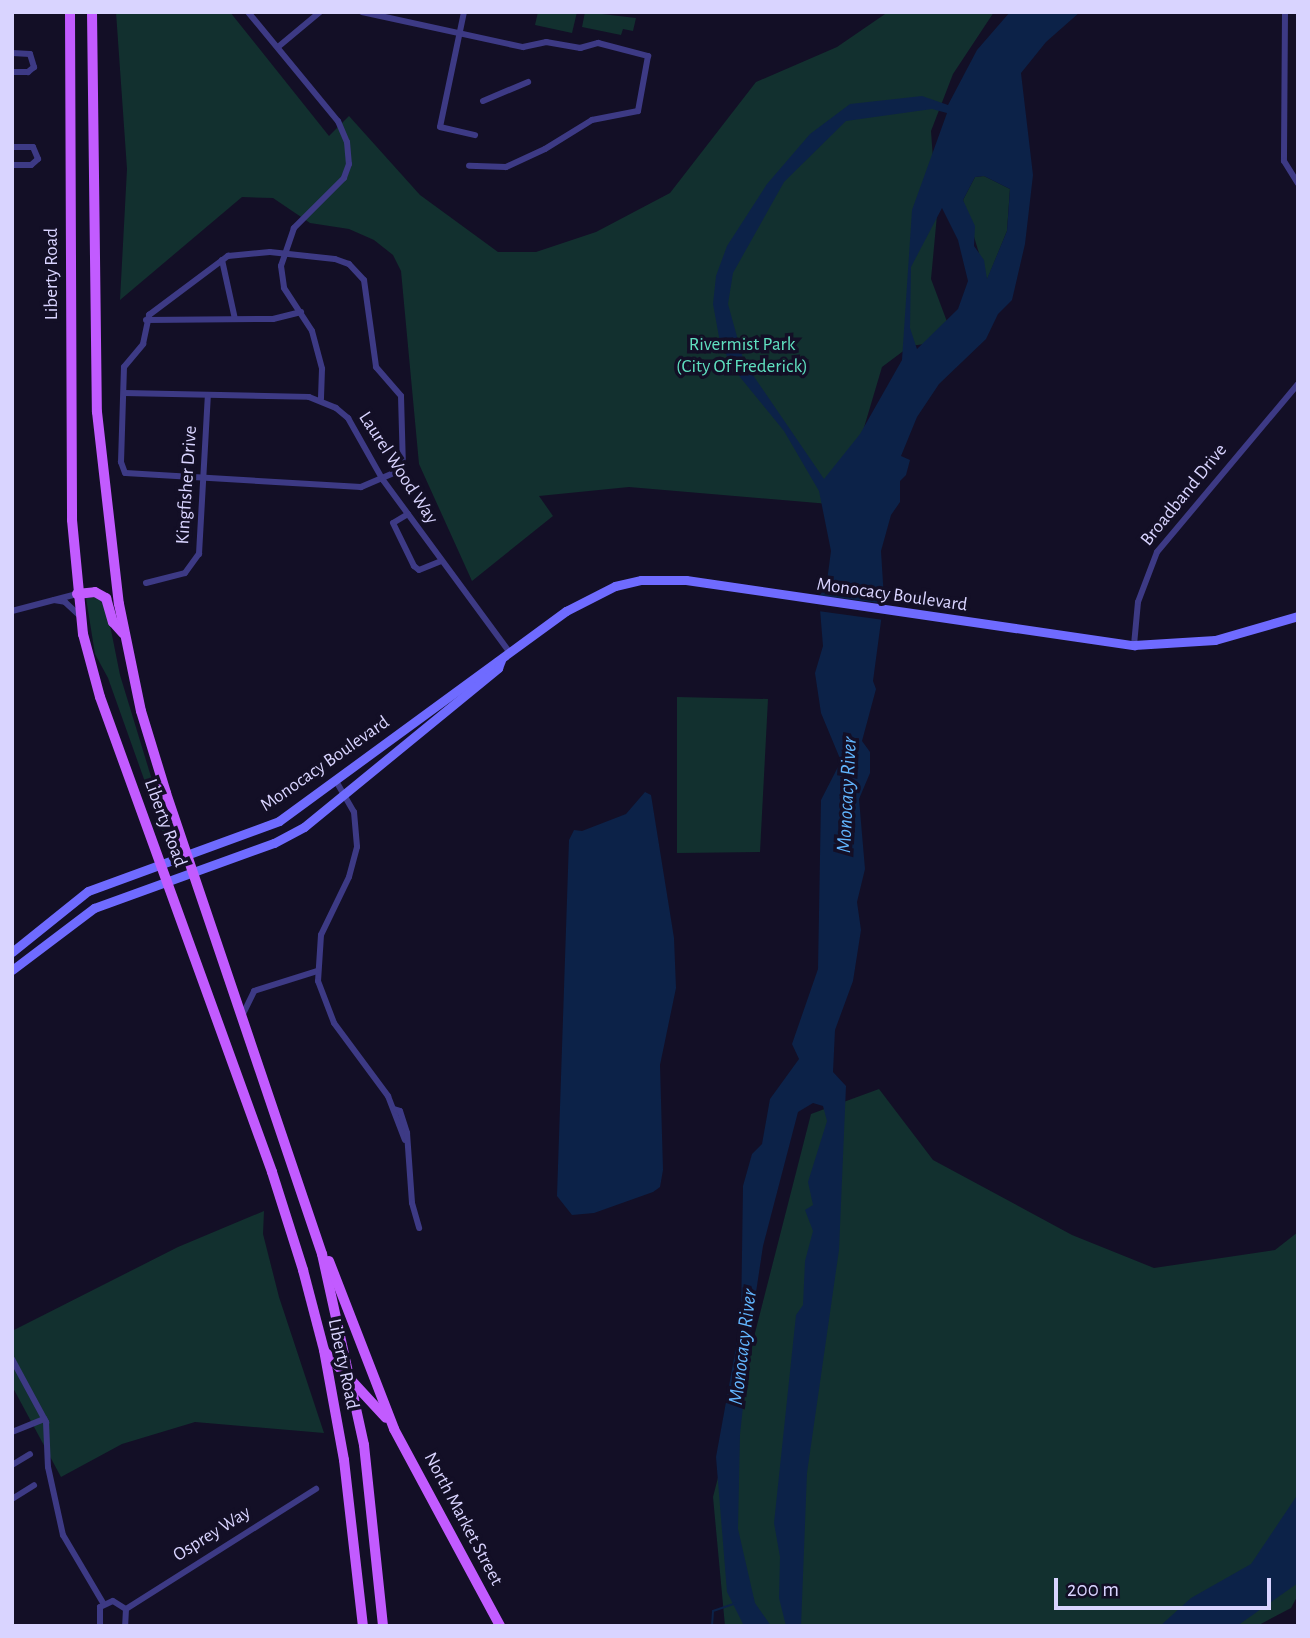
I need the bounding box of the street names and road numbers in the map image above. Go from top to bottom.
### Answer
street label: Liberty Road [41,228,63,320]
street label: Laurel Wood Way [353,408,443,528]
street label: Kingfisher Drive [171,425,203,545]
street label: Broadband Drive [1136,439,1232,551]
street label: Monocacy Boulevard [815,573,969,617]
street label: Monocacy Boulevard [256,711,394,817]
street label: Liberty Road [139,776,191,870]
street label: Liberty Road [322,1317,364,1411]
street label: North Market Street [418,1449,508,1589]
street label: Osprey Way [169,1501,255,1567]

